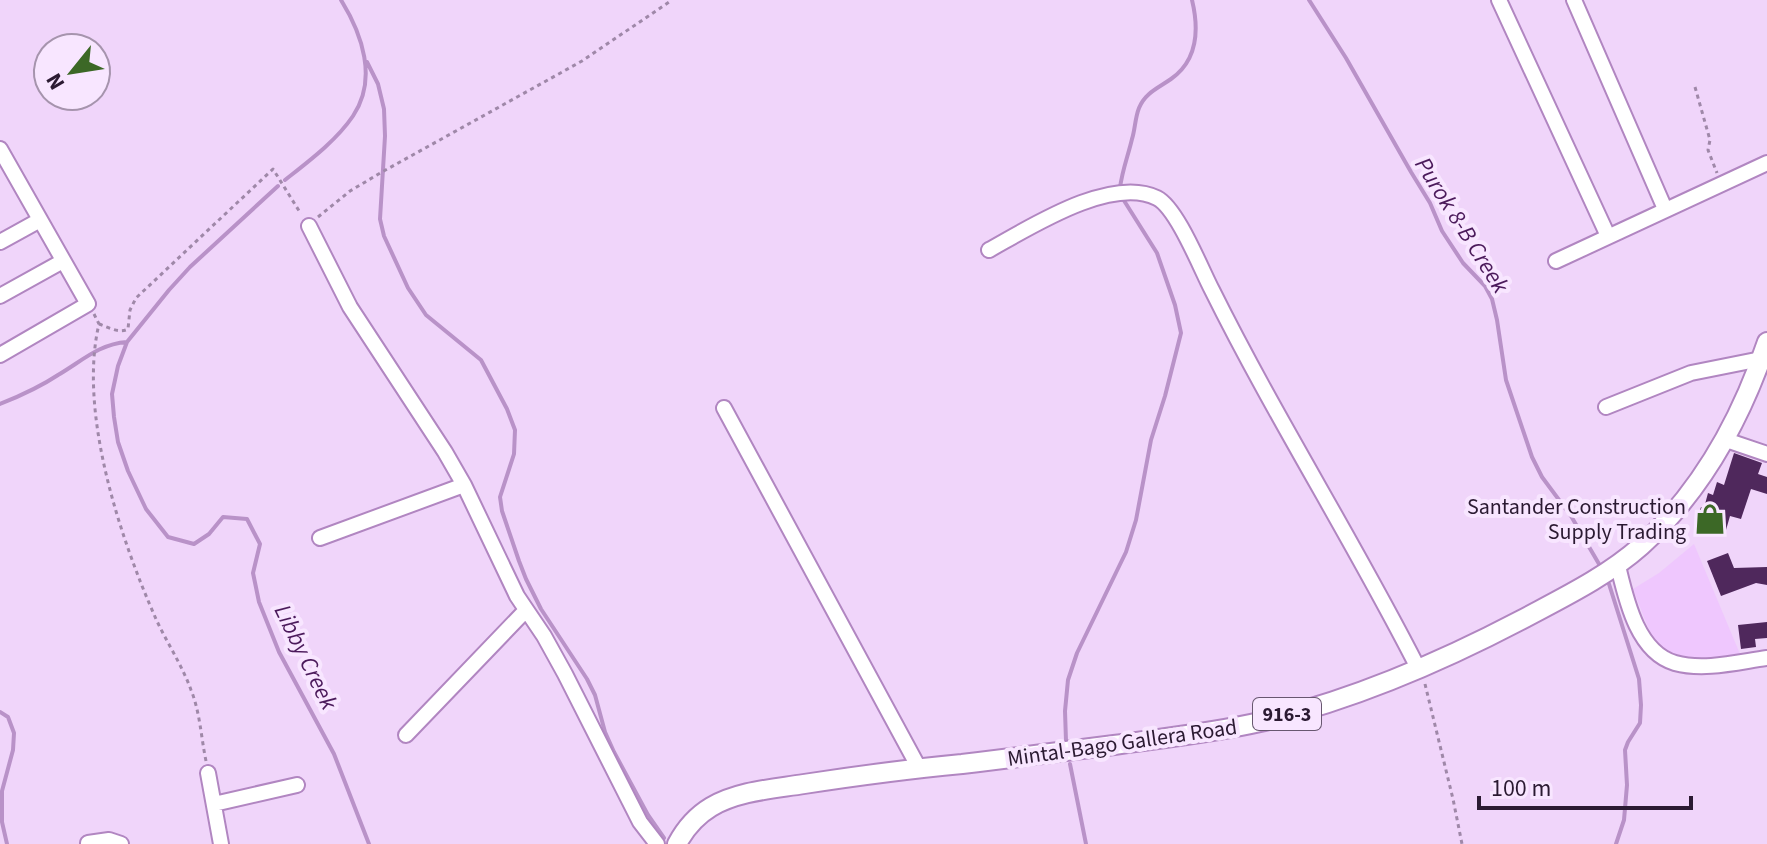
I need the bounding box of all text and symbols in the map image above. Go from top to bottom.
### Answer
north arrow [32,32,112,112]
text: N [38,67,73,96]
water label: Purok 8-B Creek [1406,150,1518,301]
place label: Santander Construction Supply Trading [1467,491,1686,548]
shop icon: Santander Construction Supply Trading [1693,502,1727,536]
water label: Libby Creek [265,599,346,716]
road number: 916-3 [1253,698,1321,730]
street label: Mintal-Bago Gallera Road [1005,711,1239,775]
scale bar [1479,760,1691,810]
text: 100 m [1491,771,1551,806]

